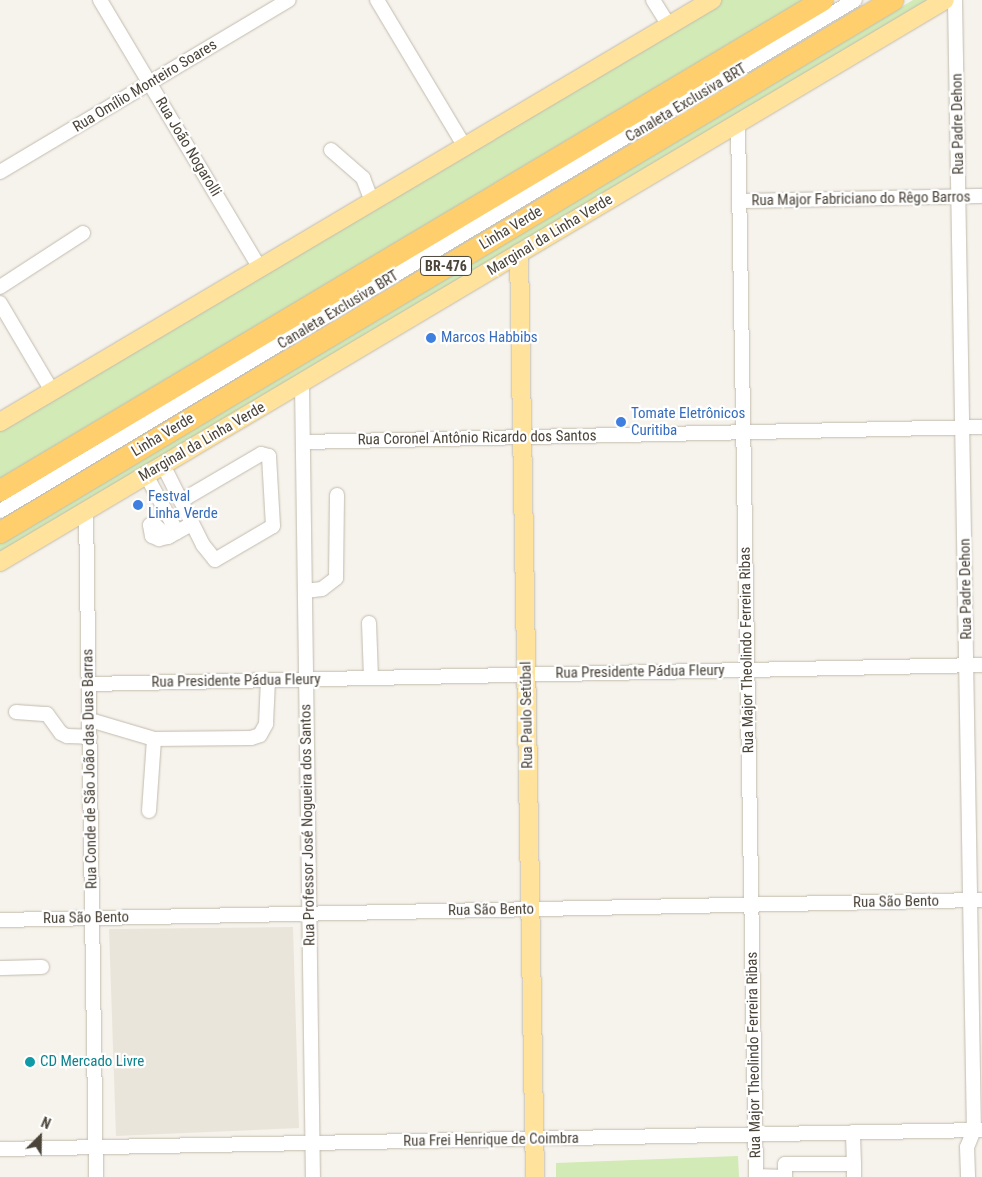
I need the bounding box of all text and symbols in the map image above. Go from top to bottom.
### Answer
street label: Rua Omílio Monteiro Soares [70,36,220,136]
street label: Canaleta Exclusiva BRT [622,60,750,146]
street label: Rua Padre Dehon [948,73,968,175]
street label: Rua João Nogarolli [151,94,225,200]
street label: Rua Major Fabriciano do Rêgo Barros [751,188,971,210]
street label: Marginal da Linha Verde [484,190,616,280]
street label: Linha Verde [476,202,546,254]
road number: BR-476 [420,255,472,278]
street label: Canaleta Exclusiva BRT [274,267,402,353]
place label: Marcos Habbibs [441,329,538,347]
marker: Marcos Habbibs [425,332,437,344]
street label: Marginal da Linha Verde [136,398,268,486]
place label: Tomate Eletrônicos Curitiba [631,404,745,439]
street label: Linha Verde [128,409,198,461]
marker: Tomate Eletrônicos Curitiba [615,416,627,428]
street label: Rua Coronel Antônio Ricardo dos Santos [357,427,597,449]
place label: Festval Linha Verde [148,487,218,522]
marker: Festval Linha Verde [132,499,144,511]
street label: Rua Padre Dehon [956,538,976,640]
street label: Rua Major Theolindo Ferreira Ribas [736,546,758,754]
street label: Rua Conde de São João das Duas Barras [79,649,101,889]
street label: Rua Paulo Setúbal [517,661,537,769]
street label: Rua Presidente Pádua Fleury [555,662,725,682]
street label: Rua Presidente Pádua Fleury [151,671,321,691]
street label: Rua Professor José Nogueira dos Santos [297,704,319,946]
street label: Rua São Bento [853,892,939,912]
street label: Rua São Bento [448,900,534,920]
street label: Rua São Bento [43,908,129,928]
street label: Rua Major Theolindo Ferreira Ribas [743,951,765,1159]
place label: CD Mercado Livre [40,1053,144,1071]
marker: CD Mercado Livre [24,1056,36,1068]
north arrow [15,1112,65,1162]
text: N [39,1114,53,1132]
street label: Rua Frei Henrique de Coimbra [403,1129,579,1151]

